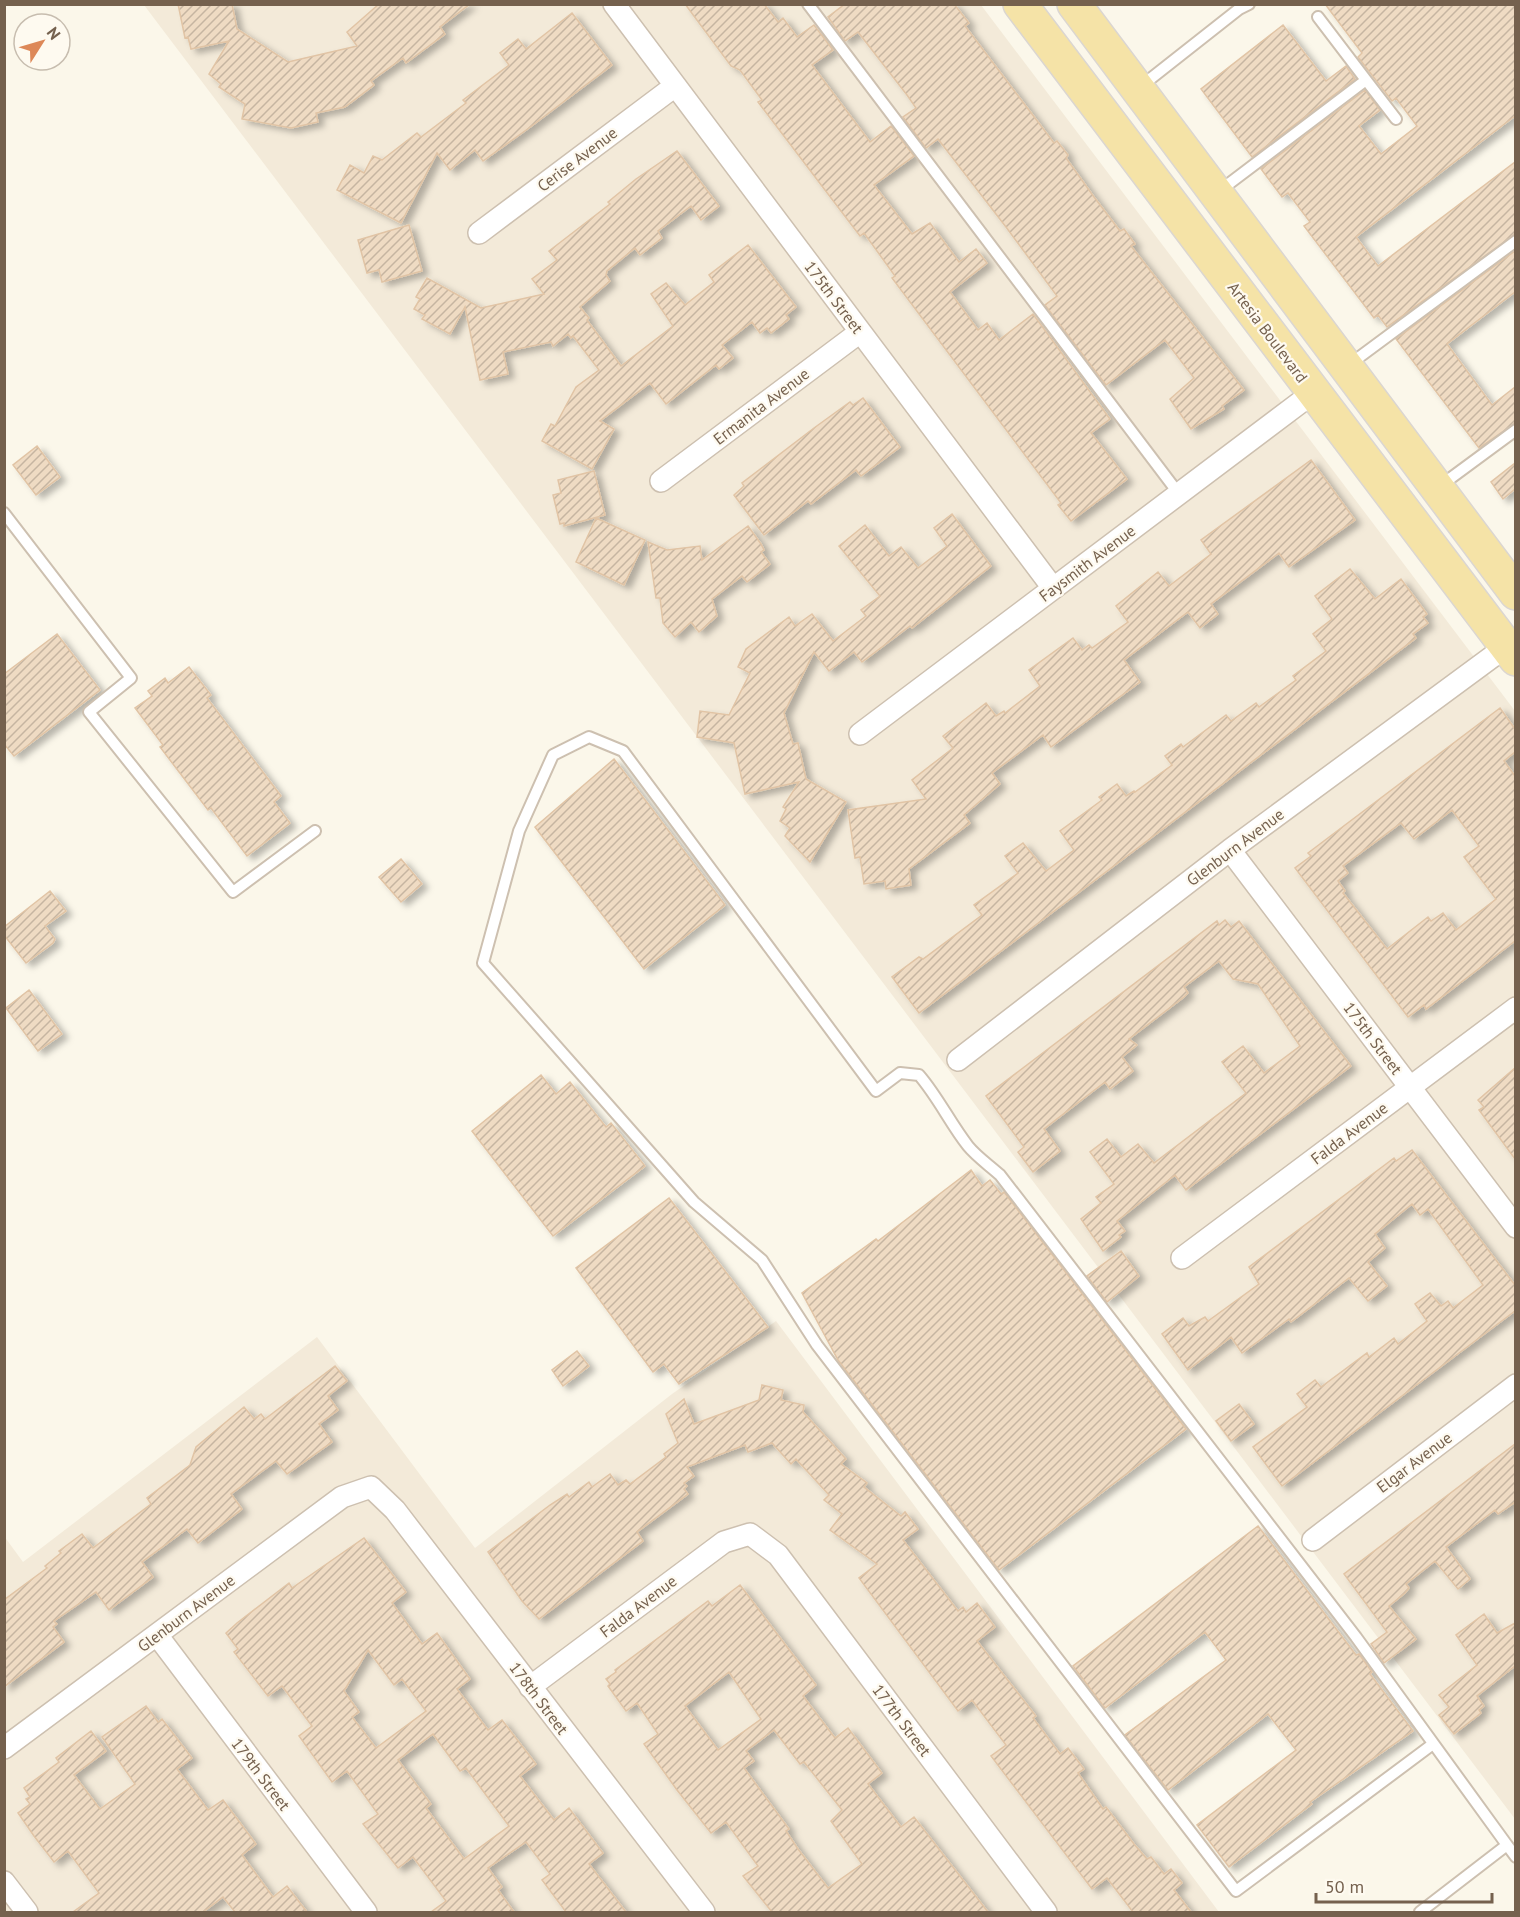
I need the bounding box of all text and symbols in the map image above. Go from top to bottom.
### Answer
north arrow [12,12,72,72]
text: N [43,23,65,43]
street label: Cerise Avenue [533,122,621,196]
street label: 175th Street [800,257,868,338]
street label: Artesia Boulevard [1224,278,1312,386]
street label: Ermanita Avenue [709,363,813,449]
street label: Faysmith Avenue [1035,520,1139,606]
street label: Glenburn Avenue [1182,804,1288,890]
street label: 175th Street [1339,998,1407,1079]
street label: Falda Avenue [1307,1098,1391,1168]
street label: Elgar Avenue [1372,1427,1456,1497]
street label: Glenburn Avenue [133,1570,239,1656]
street label: Falda Avenue [596,1571,680,1641]
street label: 178th Street [505,1658,573,1739]
street label: 177th Street [868,1680,936,1760]
street label: 179th Street [227,1734,295,1815]
scale bar [1316,1866,1492,1904]
text: 50 m [1325,1875,1364,1898]

